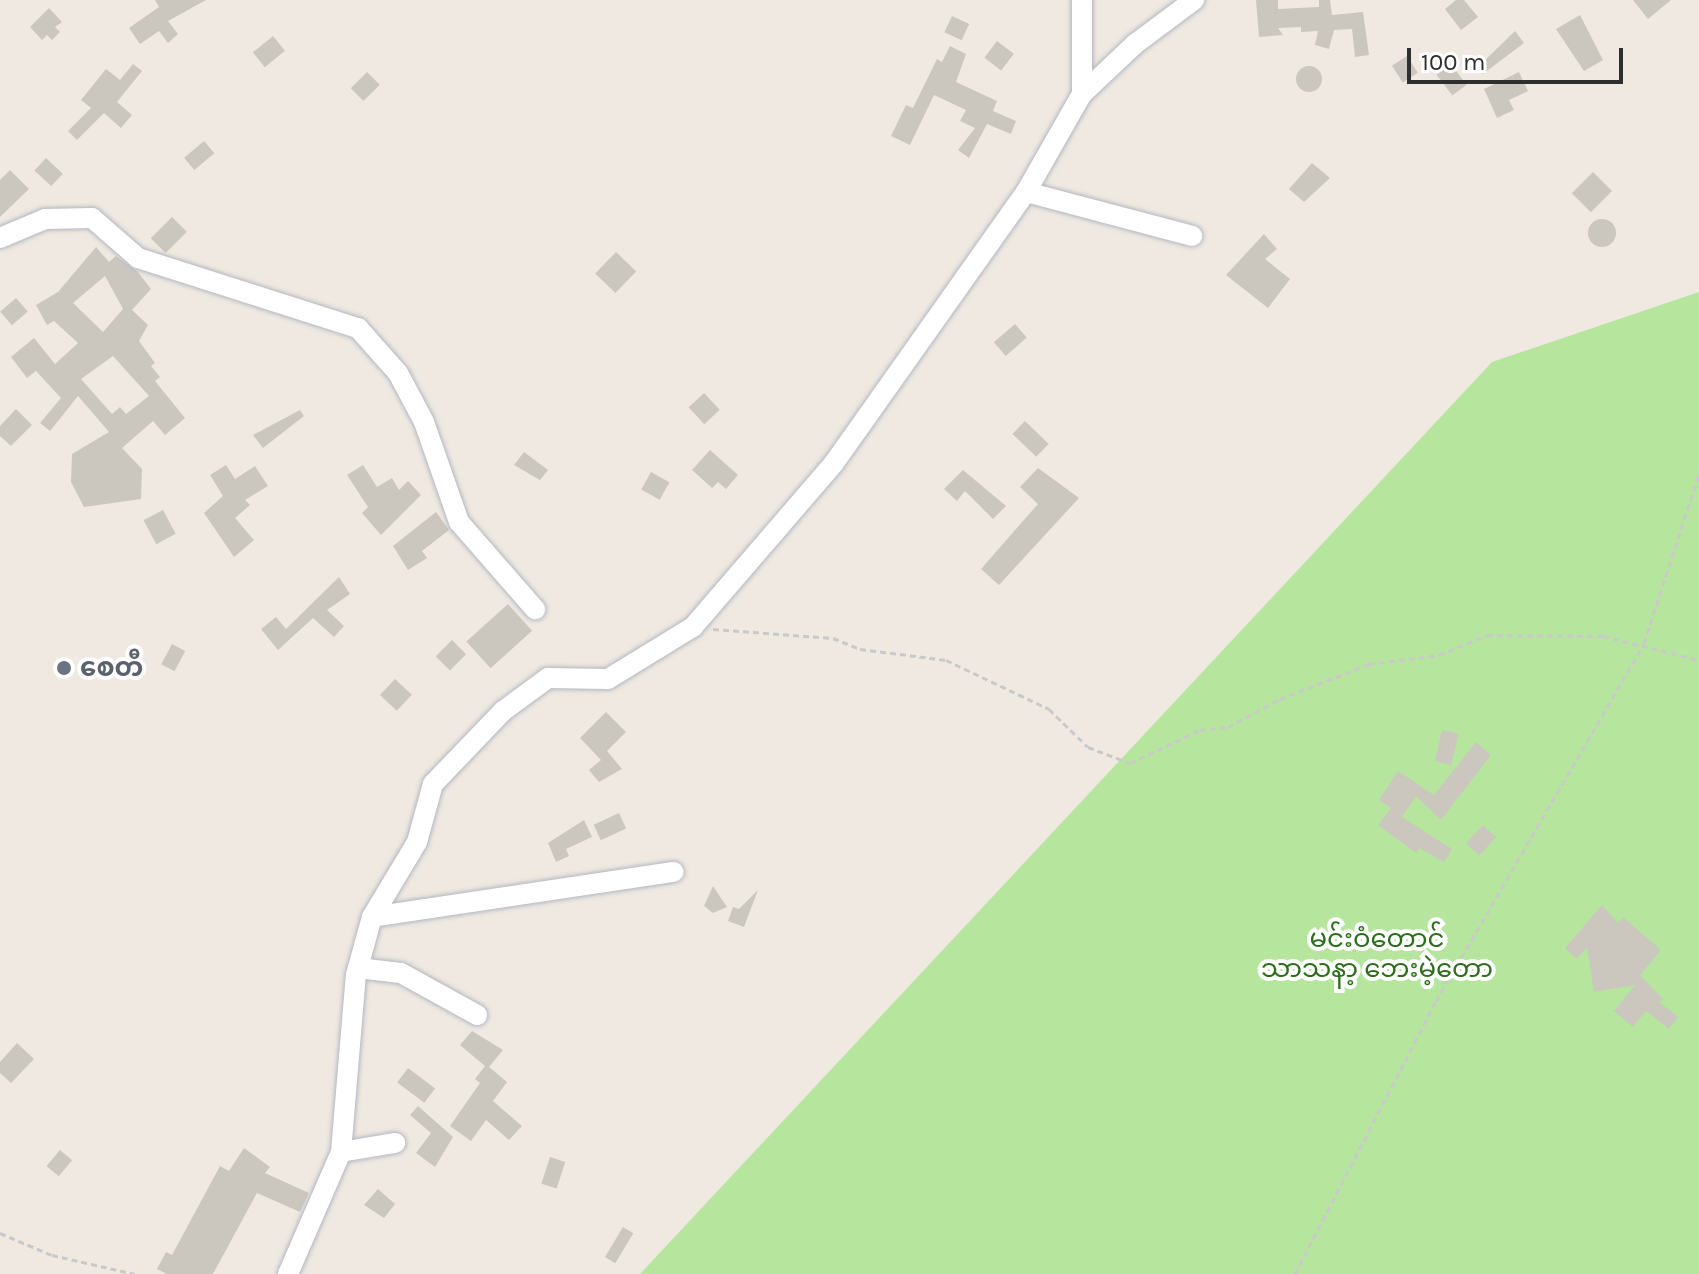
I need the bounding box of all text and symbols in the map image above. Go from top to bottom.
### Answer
scale bar [1411,32,1627,82]
text: 100 m [1421,48,1486,76]
place label: စေတီ [80,652,143,684]
marker: စေတီ [55,659,73,677]
park label: မင်းဝံတောင် သာသနာ့ ‌ဘေးမဲ့တော [1261,923,1493,984]

